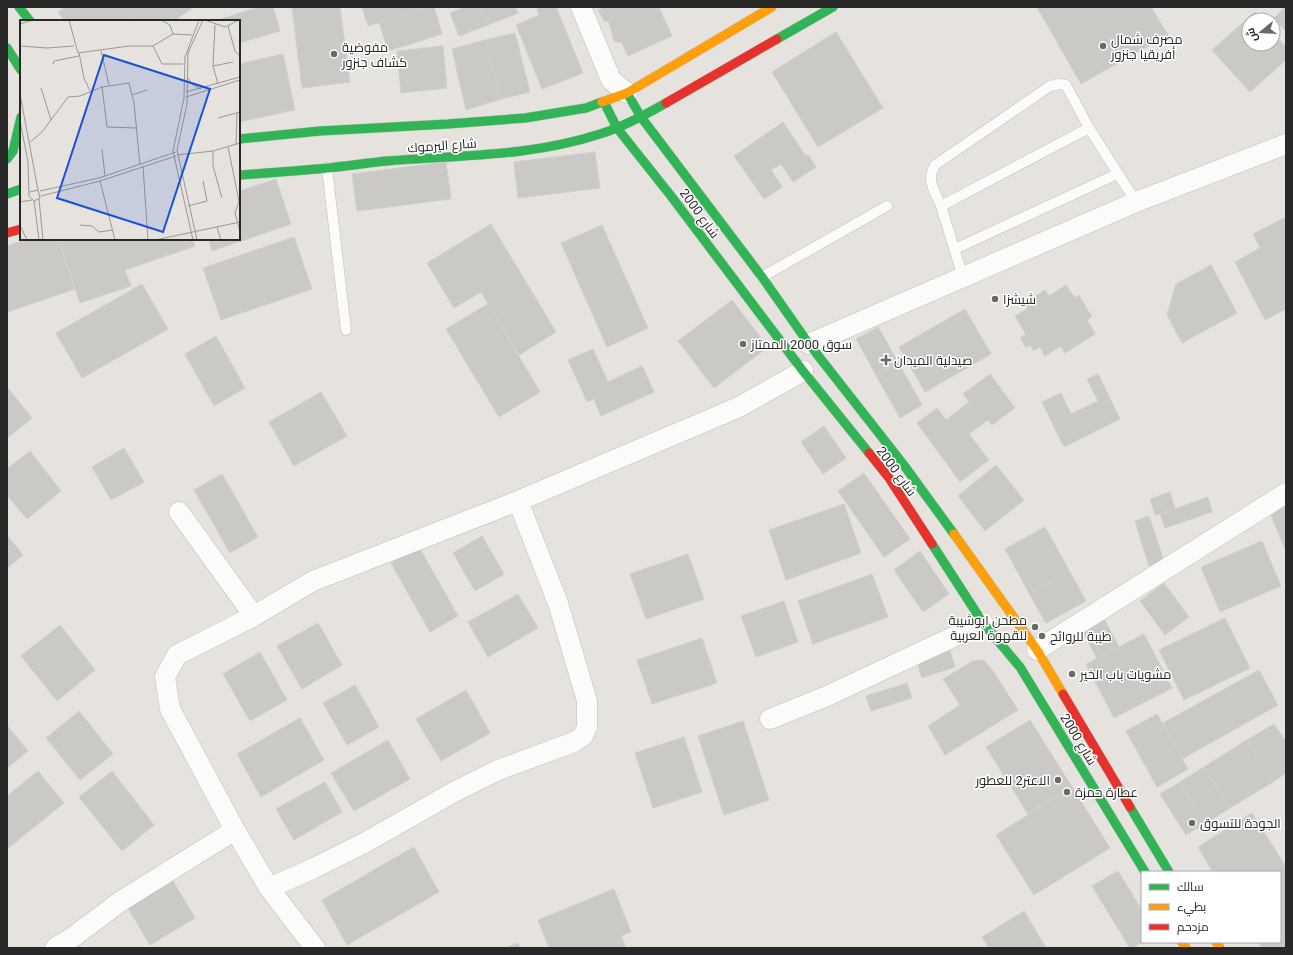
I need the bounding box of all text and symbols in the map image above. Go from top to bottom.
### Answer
north arrow [1241,12,1281,52]
inset map [20,20,240,240]
text: ش [1244,26,1260,44]
place label: مصرف شمال أفريقيا جنزور [1110,32,1183,62]
place label: مفوضية كشاف جنزور [341,40,407,70]
marker: مصرف شمال أفريقيا جنزور [1098,41,1108,51]
marker: مفوضية كشاف جنزور [329,49,339,59]
street label: شارع اليرموك [407,136,477,156]
street label: شارع 2000 [676,186,723,242]
place label: شيشزا [1003,292,1036,307]
marker: شيشزا [990,294,1000,304]
place label: سوق 2000 الممتاز [750,337,852,352]
marker: سوق 2000 الممتاز [738,339,748,349]
place label: صيدلية الميدان [894,353,972,368]
marker: صيدلية الميدان [881,355,891,365]
street label: شارع 2000 [873,444,920,500]
place label: مطحن ابوشيبة للقهوة العربية [948,613,1027,643]
marker: مطحن ابوشيبة للقهوة العربية [1030,622,1040,632]
place label: طيبة للروائح [1050,629,1112,645]
marker: طيبة للروائح [1037,631,1047,641]
place label: مشويات باب الخير [1079,667,1171,682]
marker: مشويات باب الخير [1067,669,1077,679]
street label: شارع 2000 [1056,711,1100,768]
place label: الاعتر2 للعطور [975,773,1050,788]
marker: الاعتر2 للعطور [1053,775,1063,785]
place label: عطارة حمزة [1075,785,1138,800]
marker: عطارة حمزة [1062,787,1072,797]
place label: الجودة للتسوق [1200,816,1281,831]
marker: الجودة للتسوق [1187,818,1197,828]
legend [1141,871,1281,943]
text: سالك [1177,880,1204,894]
text: بطيء [1177,900,1206,917]
text: مزدحم [1177,920,1209,935]

